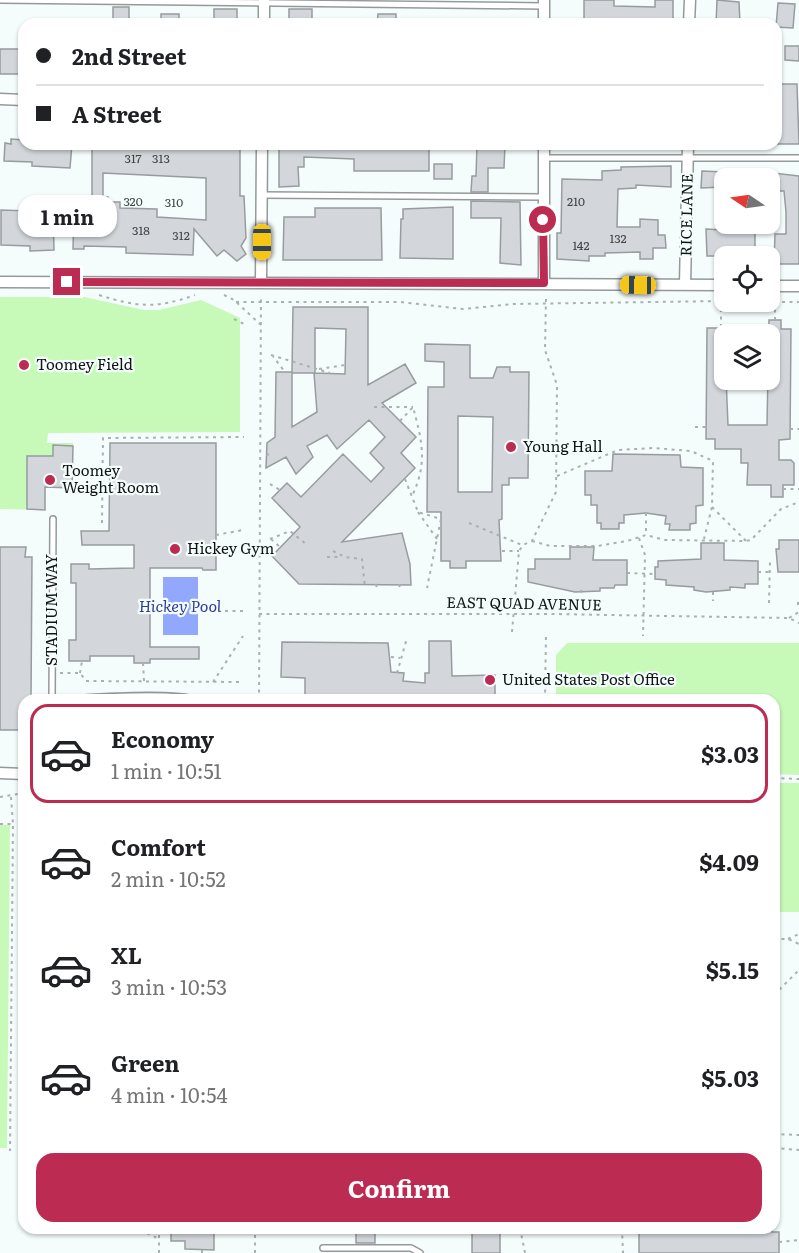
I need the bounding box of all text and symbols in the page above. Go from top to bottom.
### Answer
text: 2nd Street [72,39,186,72]
text: A Street [72,97,162,130]
house number: 317 [124,149,142,167]
house number: 313 [152,149,170,167]
north arrow [714,168,780,234]
map controls [714,168,780,390]
street label: RICE LANE [673,173,698,257]
house number: 320 [123,192,143,210]
house number: 210 [567,192,585,210]
house number: 310 [165,193,183,211]
callout: 1 min [17,195,116,237]
text: 1 min [41,201,94,231]
route start [529,206,556,233]
house number: 318 [132,221,150,239]
car [253,224,271,260]
house number: 312 [172,226,190,244]
house number: 132 [609,229,627,247]
house number: 142 [572,236,590,254]
button: locate [714,246,780,312]
route end [53,268,80,295]
car [620,276,656,294]
button: layers [714,324,780,390]
place label: Toomey Field [36,352,133,375]
marker: Toomey Field [17,358,31,372]
place label: Young Hall [523,434,603,457]
marker: Young Hall [504,440,518,454]
place label: Toomey Weight Room [62,458,159,498]
marker: Toomey Weight Room [43,473,57,487]
place label: Hickey Gym [187,536,275,559]
marker: Hickey Gym [168,542,182,556]
street label: STADIUM WAY [39,554,62,666]
street label: EAST QUAD AVENUE [446,590,602,615]
water label: Hickey Pool [139,593,222,617]
place label: United States Post Office [502,667,675,690]
marker: United States Post Office [483,673,497,687]
text: Economy [111,722,214,755]
icon: car [39,727,93,781]
text: $3.03 [701,737,759,770]
text: 1 min · 10:51 [111,755,222,785]
text: Comfort [111,830,206,863]
icon: car [39,835,93,889]
text: $4.09 [699,845,759,878]
text: 2 min · 10:52 [111,863,226,893]
text: XL [111,938,142,971]
icon: car [39,943,93,997]
text: $5.15 [706,953,759,986]
text: 3 min · 10:53 [111,971,227,1001]
text: Green [111,1046,180,1079]
icon: car [39,1051,93,1105]
text: $5.03 [701,1061,759,1094]
text: 4 min · 10:54 [111,1079,228,1109]
button: Confirm [36,1153,762,1222]

